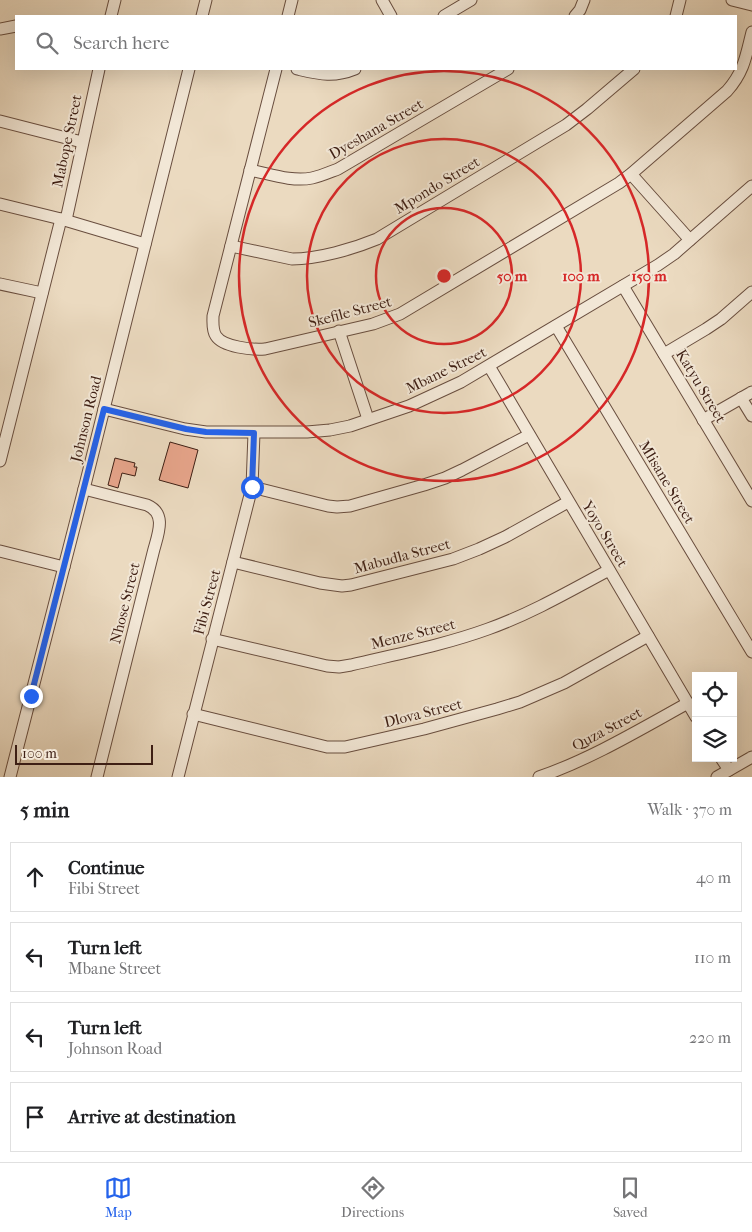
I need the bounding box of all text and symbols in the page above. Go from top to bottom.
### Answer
search box [15,15,737,70]
icon: search [33,29,61,57]
text: Search here [73,32,169,54]
street label: Mabope Street [48,92,86,189]
street label: Dyeshana Street [326,94,427,163]
street label: Mpondo Street [391,152,484,218]
centre of rings [435,267,453,285]
text: 50 m [497,267,528,285]
text: 100 m [562,267,600,285]
text: 150 m [631,267,667,285]
street label: Skefile Street [306,292,394,332]
street label: Mbane Street [403,342,490,397]
street label: Katyu Street [672,346,730,427]
street label: Johnson Road [66,373,106,465]
street label: Mlisane Street [635,437,699,527]
route start [241,476,264,499]
street label: Yoyo Street [578,497,632,571]
street label: Mabudla Street [352,534,453,577]
street label: Nhose Street [106,560,144,645]
street label: Fibi Street [190,567,225,637]
street label: Menze Street [369,615,458,653]
map controls [692,672,737,762]
button: locate [692,672,737,717]
route end [20,685,43,708]
street label: Dlova Street [382,694,465,731]
street label: Quza Street [569,703,646,755]
button: layers [692,717,737,762]
scale bar [15,742,152,765]
text: 100 m [22,745,57,762]
text: 5 min [20,798,69,822]
text: Walk · 370 m [647,800,732,819]
text: Continue [68,857,144,879]
icon: ahead [21,863,49,891]
text: 40 m [696,868,731,887]
text: Fibi Street [68,879,140,898]
text: Turn left [68,937,142,959]
icon: left [21,943,49,971]
text: 110 m [694,948,731,967]
text: Mbane Street [68,959,161,978]
text: Turn left [68,1017,142,1039]
icon: left [21,1023,49,1051]
text: 220 m [689,1028,731,1047]
text: Johnson Road [68,1039,162,1058]
icon: arrive [21,1103,49,1131]
text: Arrive at destination [68,1106,236,1128]
tab: Map [104,1174,132,1221]
tab: Directions [341,1174,404,1221]
tab: Saved [613,1174,648,1221]

